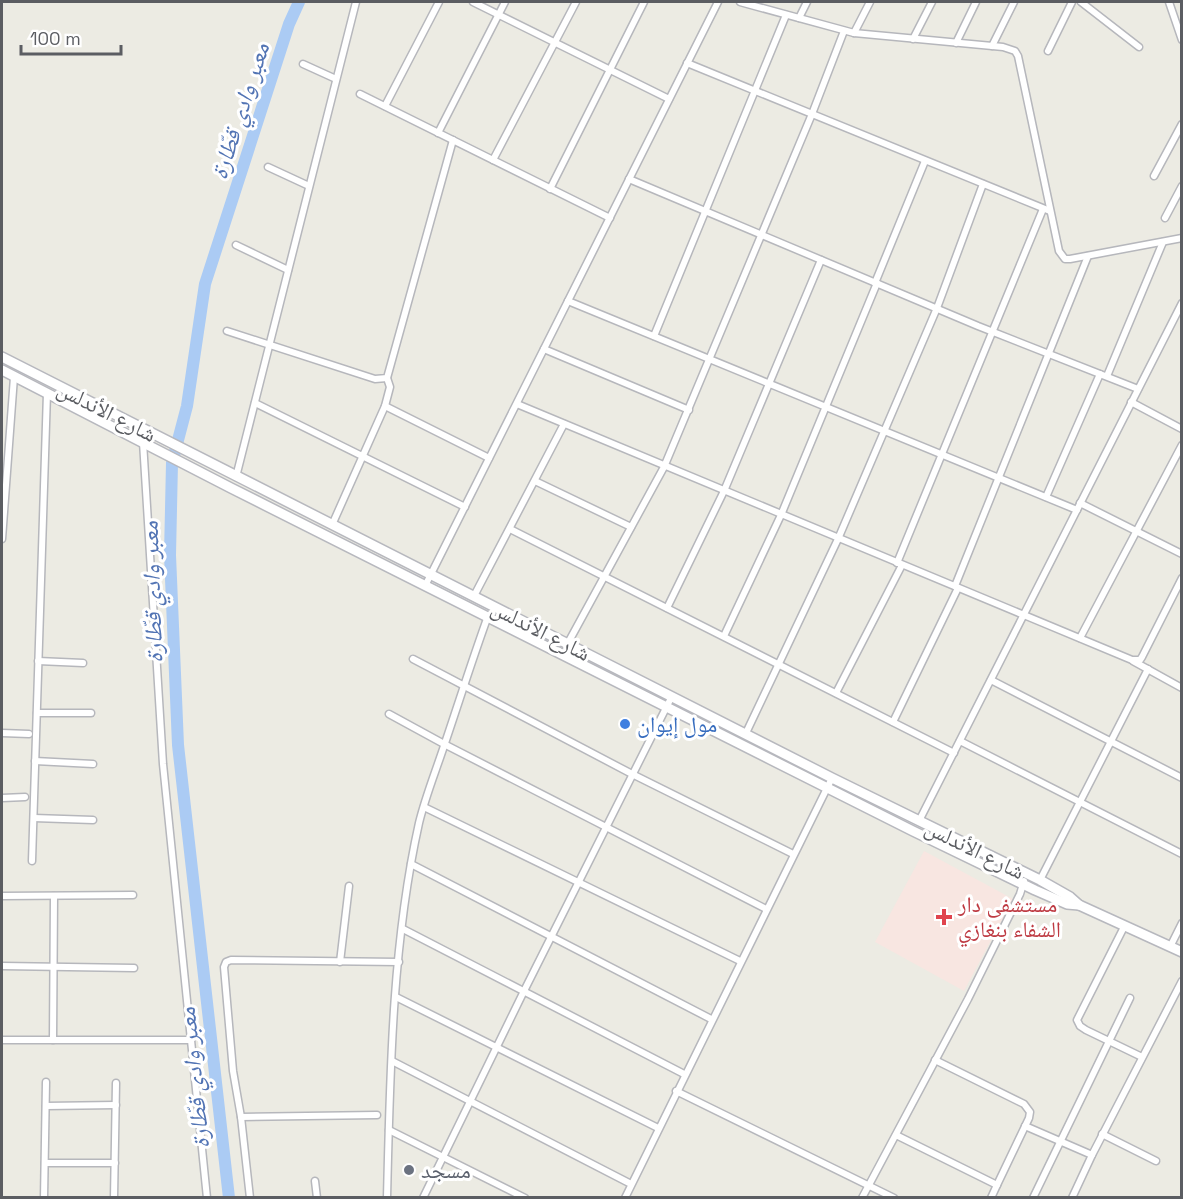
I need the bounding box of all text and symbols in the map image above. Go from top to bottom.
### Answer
scale bar [21,18,122,56]
text: 100 m [30,27,81,50]
water label: معبر وادي قطّارة [203,39,280,184]
street label: شارع الأندلس [53,374,161,448]
water label: معبر وادي قطّارة [134,520,174,663]
street label: شارع الأندلس [487,593,595,667]
place label: مول إيوان [637,710,717,739]
marker: مول إيوان [618,717,632,731]
street label: شارع الأندلس [920,813,1030,885]
place label: مستشفى دار الشفاء بنغازي [957,890,1061,947]
marker: مستشفى دار الشفاء بنغازي [935,908,953,926]
water label: معبر وادي قطّارة [171,1005,220,1150]
place label: مسجد [421,1156,471,1184]
marker: مسجد [402,1163,416,1177]

